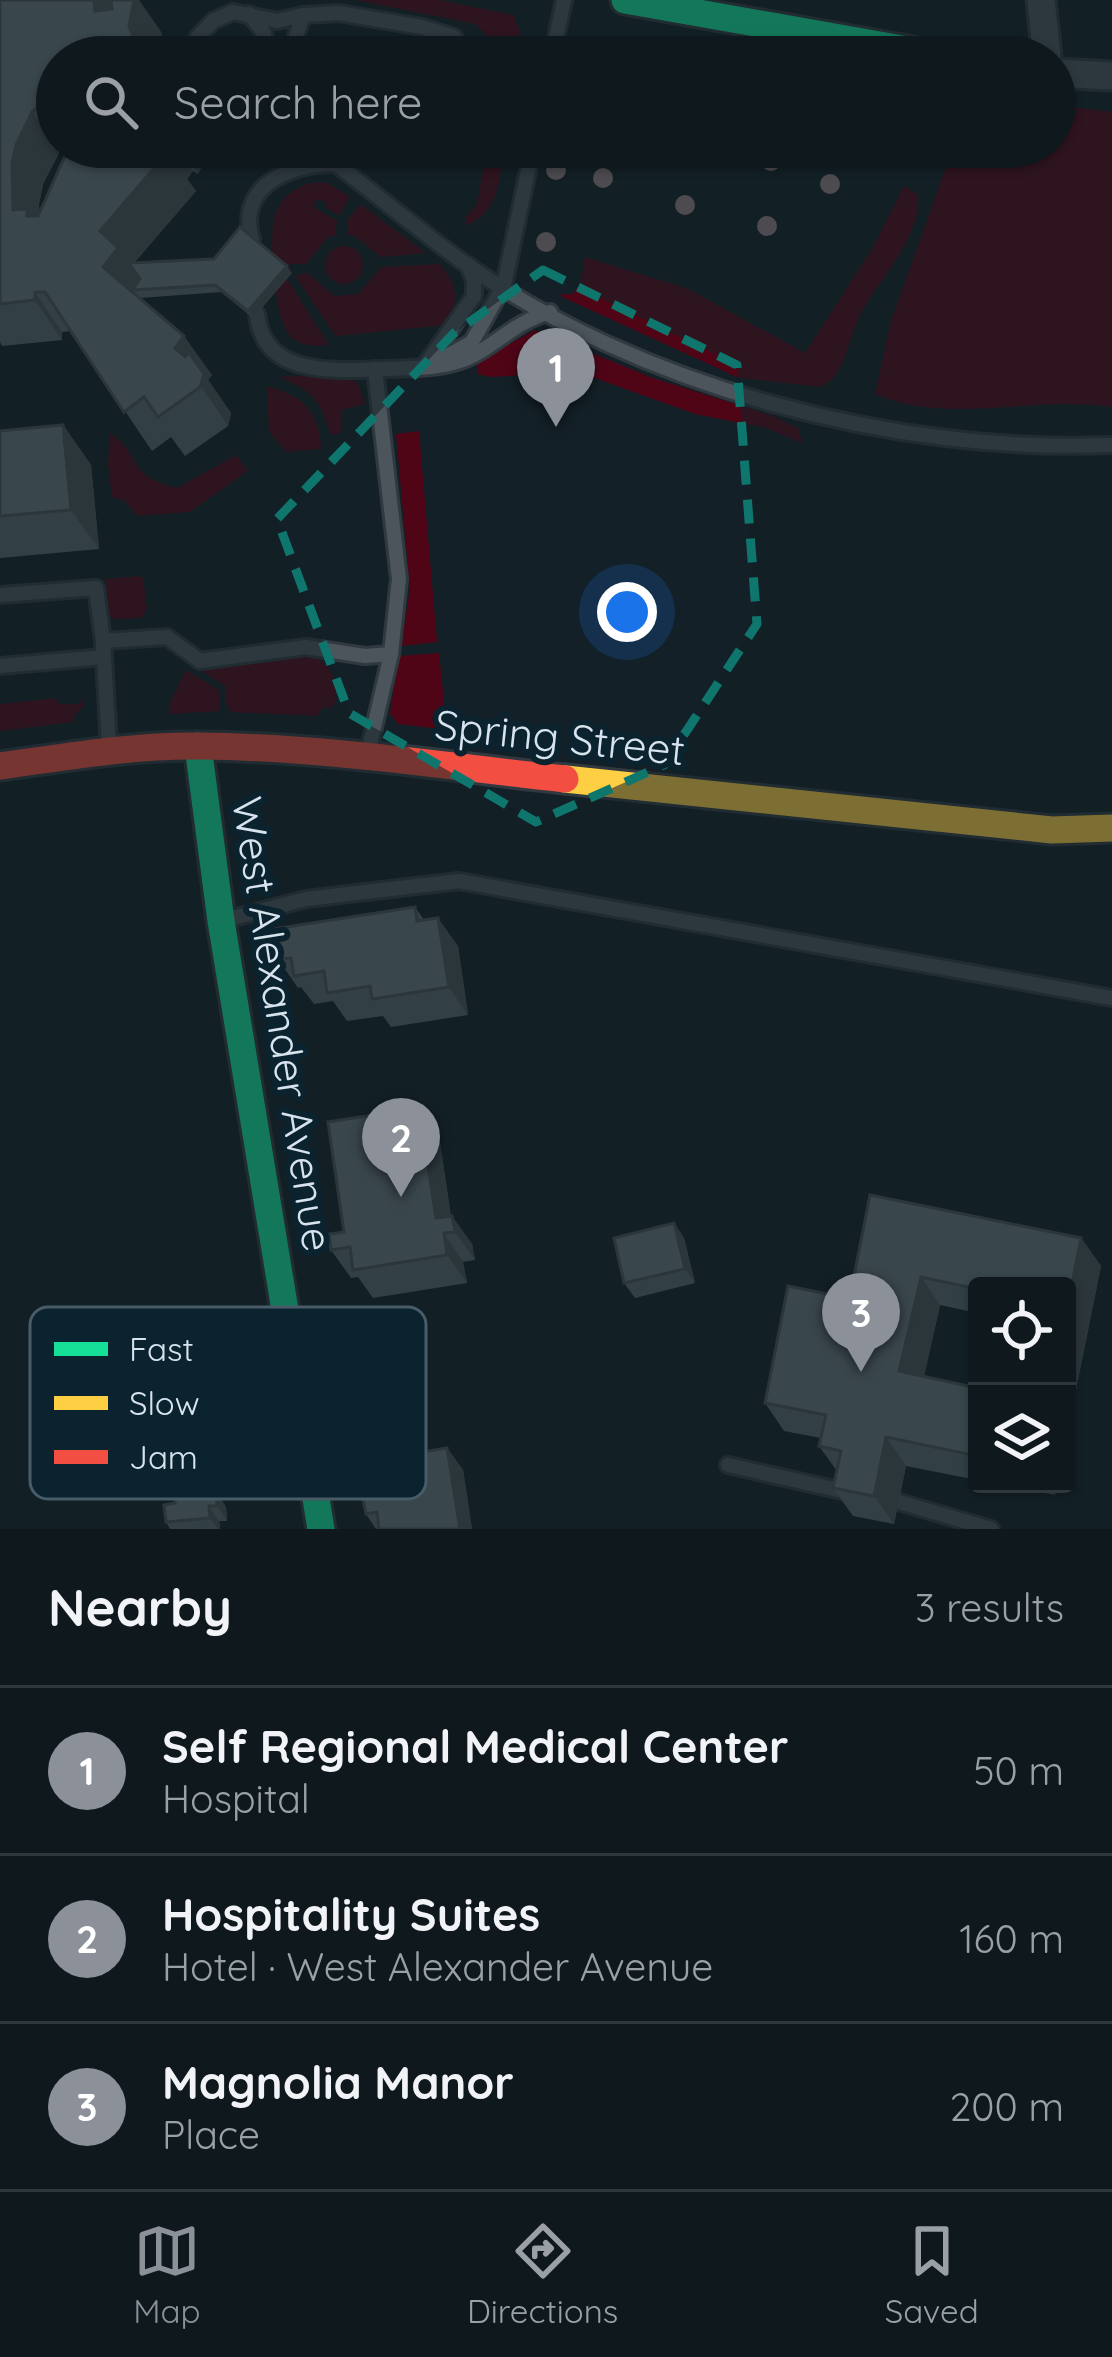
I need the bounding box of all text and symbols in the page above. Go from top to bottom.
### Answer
search box [36,36,1076,168]
icon: search [78,69,144,135]
text: Search here [174,74,422,130]
pin: 1 [517,328,595,427]
your location [597,582,657,642]
street label: Spring Street [432,698,688,776]
street label: West Alexander Avenue [221,793,345,1255]
pin: 2 [362,1098,440,1197]
pin: 3 [822,1273,900,1372]
map controls [968,1277,1076,1493]
button: locate [968,1277,1076,1385]
legend [30,1307,426,1499]
text: Fast [129,1328,194,1369]
text: Slow [129,1382,200,1423]
button: layers [968,1385,1076,1493]
text: Jam [129,1436,198,1477]
text: Nearby [48,1575,232,1639]
text: 3 results [915,1583,1064,1632]
text: Self Regional Medical Center [162,1718,789,1774]
text: 1 [79,1746,95,1795]
text: 50 m [973,1746,1064,1795]
text: Hospital [162,1774,310,1823]
text: Hospitality Suites [162,1886,540,1942]
text: 2 [76,1914,98,1963]
text: 160 m [959,1914,1064,1963]
text: Hotel · West Alexander Avenue [162,1942,713,1991]
text: Magnolia Manor [162,2054,514,2110]
text: 3 [77,2082,97,2131]
text: 200 m [950,2082,1064,2131]
text: Place [162,2110,260,2159]
tab: Map [133,2218,201,2331]
tab: Directions [467,2218,618,2331]
tab: Saved [885,2218,979,2331]

